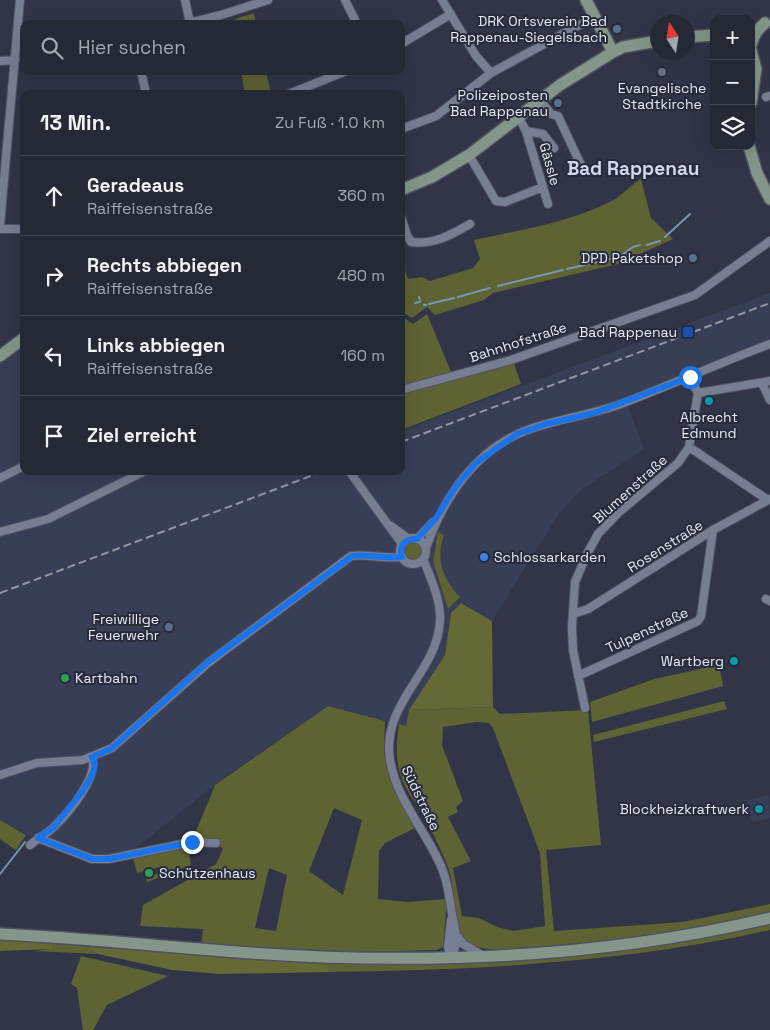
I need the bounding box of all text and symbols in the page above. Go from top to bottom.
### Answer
place label: DRK Ortsverein Bad Rappenau-Siegelsbach [450,12,607,46]
north arrow [650,15,695,60]
map controls [710,15,755,150]
button: + [710,15,755,60]
search box [20,20,405,75]
marker: DRK Ortsverein Bad Rappenau-Siegelsbach [611,23,623,35]
icon: search [38,34,66,62]
text: Hier suchen [78,35,186,60]
button: − [710,60,755,105]
marker: Evangelische Stadtkirche [656,66,668,78]
place label: Evangelische Stadtkirche [618,79,706,113]
place label: Polizeiposten Bad Rappenau [450,86,548,120]
marker: Polizeiposten Bad Rappenau [552,97,564,109]
button: layers [710,105,755,150]
text: 13 Min. [40,109,111,136]
text: Zu Fuß · 1.0 km [275,112,385,133]
street label: Gässle [535,141,565,187]
district label: Bad Rappenau [567,156,699,181]
text: Geradeaus [87,173,184,198]
icon: ahead [40,182,68,210]
text: 360 m [337,185,385,206]
text: Raiffeisenstraße [87,198,213,219]
place label: DPD Paketshop [581,249,683,267]
marker: DPD Paketshop [687,252,699,264]
text: Rechts abbiegen [87,253,242,278]
icon: right [40,262,68,290]
text: 480 m [337,265,385,286]
text: Raiffeisenstraße [87,278,213,299]
street label: Bahnhofstraße [467,318,569,366]
place label: Bad Rappenau [579,323,677,341]
marker: Bad Rappenau [681,325,695,339]
text: Links abbiegen [87,333,225,358]
icon: left [40,342,68,370]
text: 160 m [340,345,385,366]
text: Raiffeisenstraße [87,358,213,379]
route start [679,366,702,389]
marker: Albrecht Edmund [703,395,715,407]
place label: Albrecht Edmund [680,408,738,442]
icon: arrive [40,422,68,450]
text: Ziel erreicht [87,423,197,448]
street label: Blumenstraße [589,451,671,527]
street label: Rosenstraße [624,516,706,576]
place label: Schlossarkarden [494,548,606,566]
marker: Schlossarkarden [478,551,490,563]
street label: Tulpenstraße [603,603,691,657]
place label: Freiwillige Feuerwehr [88,610,159,644]
marker: Freiwillige Feuerwehr [163,621,175,633]
place label: Wartberg [661,652,724,670]
marker: Wartberg [728,655,740,667]
place label: Kartbahn [75,669,138,687]
marker: Kartbahn [59,672,71,684]
street label: Südstraße [398,763,444,833]
place label: Blockheizkraftwerk [619,800,749,818]
marker: Blockheizkraftwerk [753,803,765,815]
route end [181,831,204,854]
place label: Schützenhaus [159,864,256,882]
marker: Schützenhaus [143,867,155,879]

